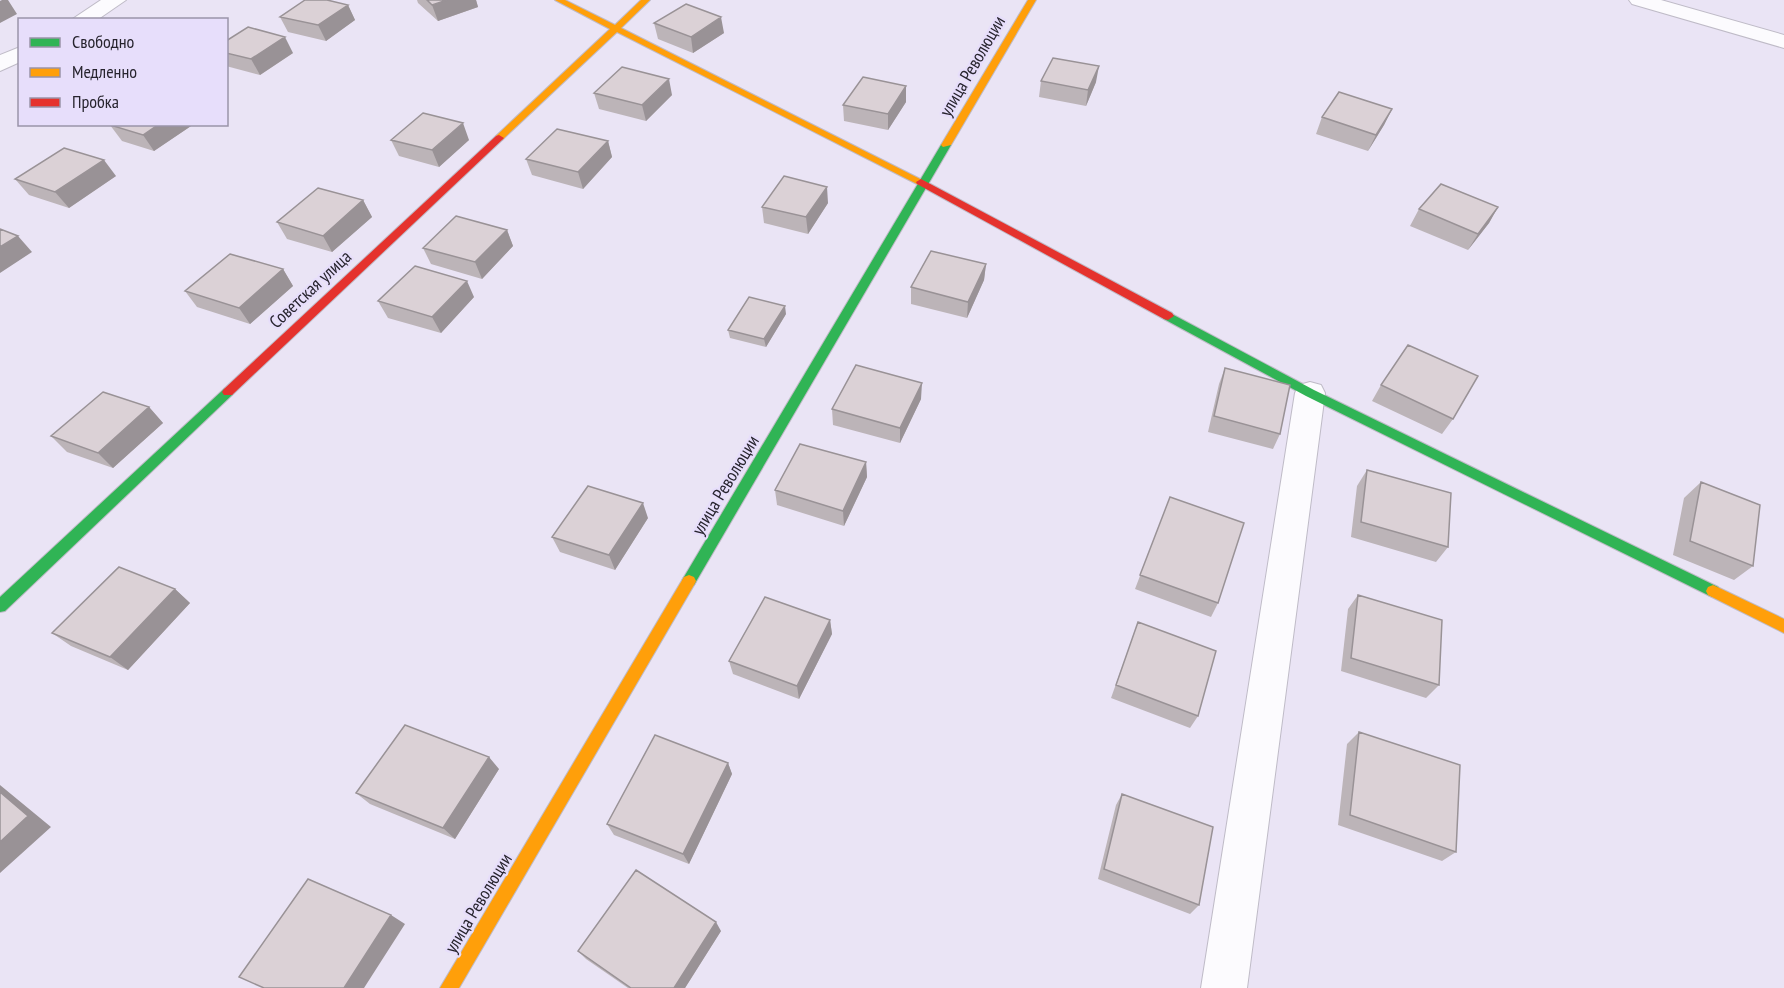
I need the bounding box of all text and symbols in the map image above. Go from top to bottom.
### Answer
street label: улица Революции [934,12,1010,120]
legend [18,18,228,126]
text: Свободно [72,30,135,53]
text: Медленно [72,60,137,83]
text: Пробка [72,90,119,113]
street label: Советская улица [264,245,356,333]
street label: улица Революции [686,431,764,539]
street label: улица Революции [439,849,517,957]

